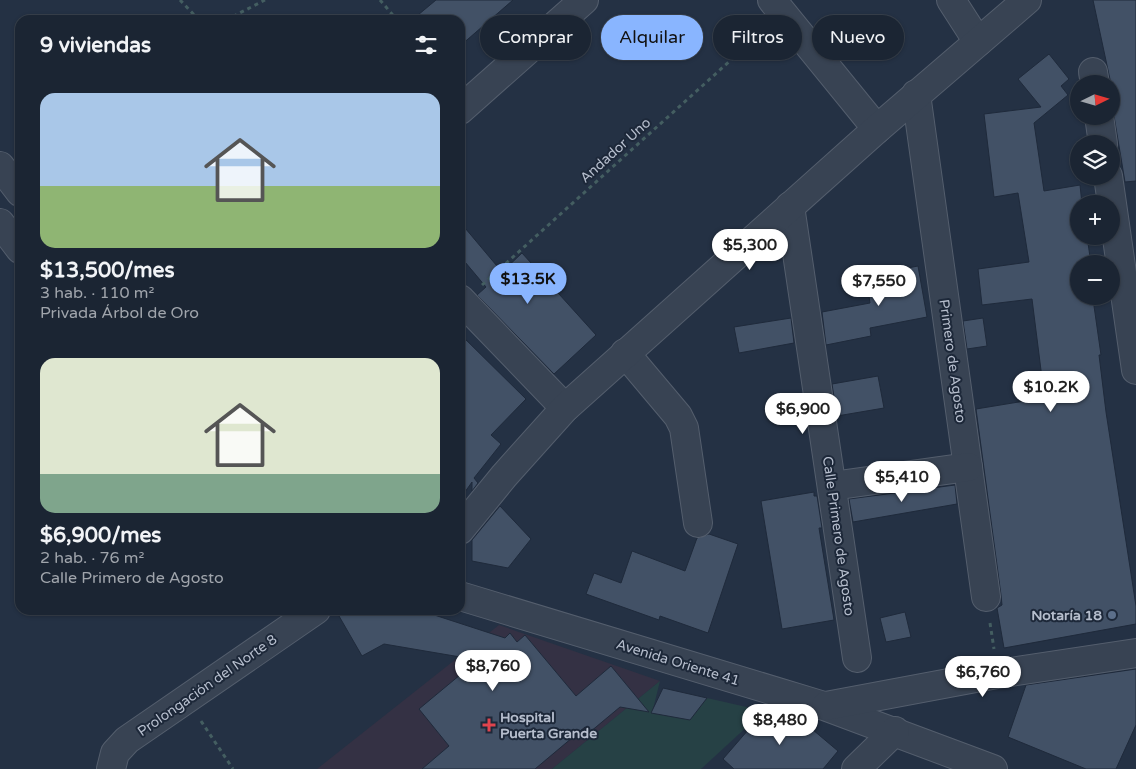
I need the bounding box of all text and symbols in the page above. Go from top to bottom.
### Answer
chip: Comprar [480,15,591,60]
chip: Alquilar [601,15,703,60]
chip: Filtros [713,15,802,60]
chip: Nuevo [812,15,904,60]
icon: filters [412,31,440,59]
text: 9 viviendas [40,33,151,58]
north arrow [1070,75,1120,125]
map controls [1070,75,1120,305]
street label: Andador Uno [576,114,654,187]
icon: home [195,125,285,215]
button: layers [1070,135,1120,185]
button: + [1070,195,1120,245]
pin: $5,300 [709,228,791,271]
text: $5,300 [723,235,777,255]
button: − [1070,255,1120,305]
text: $13,500/mes [40,258,175,283]
pin: $13.5K [487,262,569,305]
pin: $7,550 [838,264,920,307]
text: $13.5K [501,269,555,289]
text: $7,550 [852,271,906,291]
text: 3 hab. · 110 m² [40,283,154,303]
street label: Primero de Agosto [935,298,970,424]
text: Privada Árbol de Oro [40,303,199,323]
pin: $10.2K [1010,370,1092,413]
text: $10.2K [1024,377,1078,397]
icon: home [195,390,285,480]
pin: $6,900 [762,392,844,435]
text: $6,900 [776,399,830,419]
street label: Calle Primero de Agosto [819,455,858,617]
pin: $5,410 [861,460,943,503]
text: $5,410 [875,467,929,487]
text: $6,900/mes [40,523,161,548]
text: 2 hab. · 76 m² [40,548,144,568]
text: Calle Primero de Agosto [40,568,224,588]
place label: Notaría 18 [1031,607,1102,624]
marker: Notaría 18 [1106,609,1118,621]
street label: Prolongación del Norte 8 [134,631,280,740]
street label: Avenida Oriente 41 [614,636,742,689]
pin: $8,760 [452,650,534,692]
text: $8,760 [466,656,520,676]
pin: $6,760 [942,656,1024,698]
text: $6,760 [956,662,1010,682]
pin: $8,480 [739,704,821,746]
place label: Hospital Puerta Grande [500,709,597,742]
text: $8,480 [753,710,807,730]
marker: Hospital Puerta Grande [482,718,496,732]

